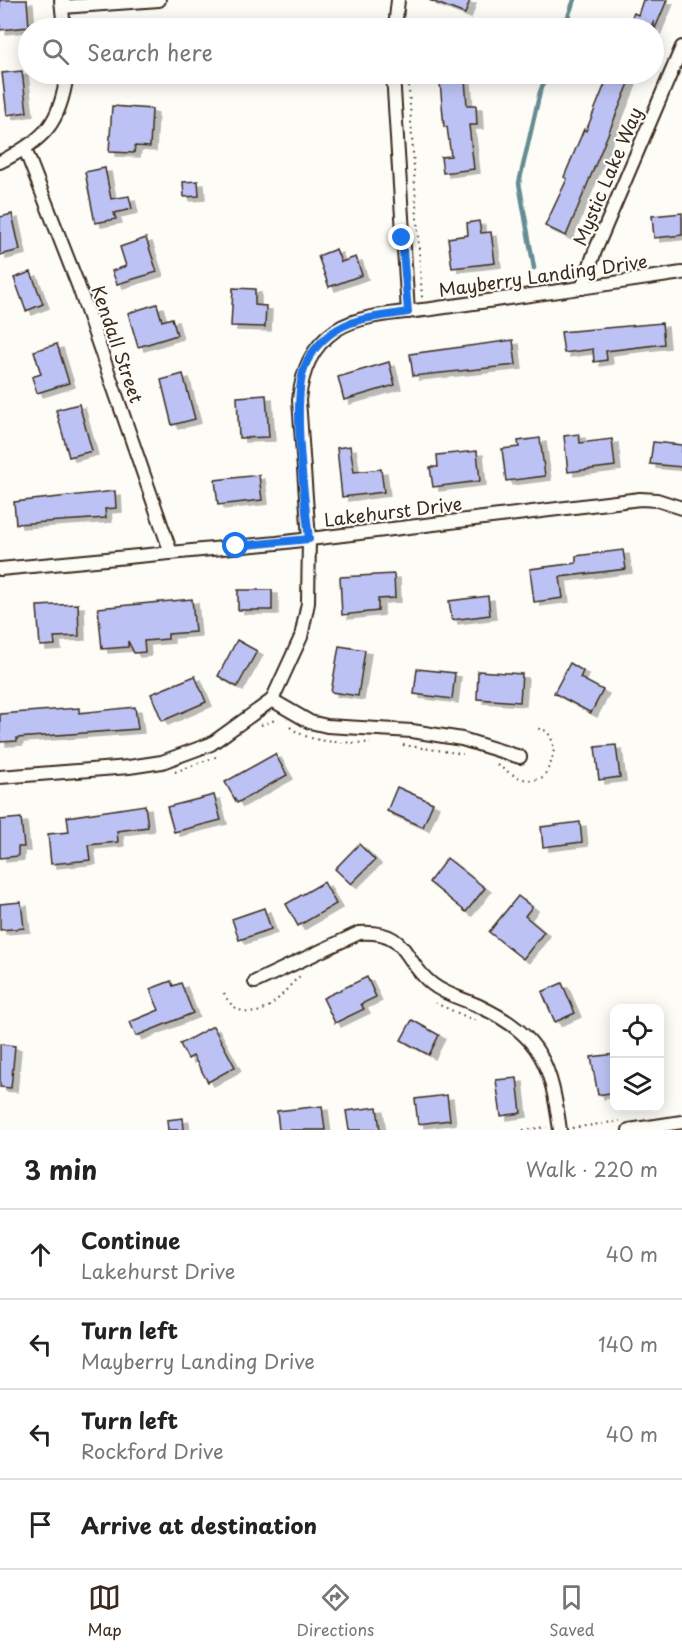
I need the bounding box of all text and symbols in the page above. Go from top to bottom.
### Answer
search box [18,18,664,84]
icon: search [39,35,72,68]
text: Search here [87,35,213,68]
street label: Mystic Lake Way [566,103,648,249]
route end [388,224,414,250]
street label: Mayberry Landing Drive [437,247,649,303]
street label: Kendall Street [85,282,151,406]
street label: Lakehurst Drive [322,489,464,533]
route start [222,532,248,558]
map controls [610,1004,664,1112]
button: locate [610,1004,664,1058]
button: layers [610,1058,664,1112]
text: 3 min [24,1150,97,1189]
text: Walk · 220 m [526,1154,658,1184]
text: Continue [81,1223,180,1256]
icon: ahead [24,1238,57,1271]
text: 40 m [606,1239,658,1269]
text: Lakehurst Drive [81,1256,235,1286]
text: Turn left [81,1313,178,1346]
icon: left [24,1328,57,1361]
text: 140 m [598,1329,658,1359]
text: Mayberry Landing Drive [81,1346,315,1376]
text: Turn left [81,1403,178,1436]
icon: left [24,1418,57,1451]
text: 40 m [606,1419,658,1449]
text: Rockford Drive [81,1436,224,1466]
icon: arrive [24,1508,57,1541]
text: Arrive at destination [81,1508,317,1541]
tab: Map [87,1581,122,1641]
tab: Directions [296,1581,374,1641]
tab: Saved [549,1581,595,1641]

